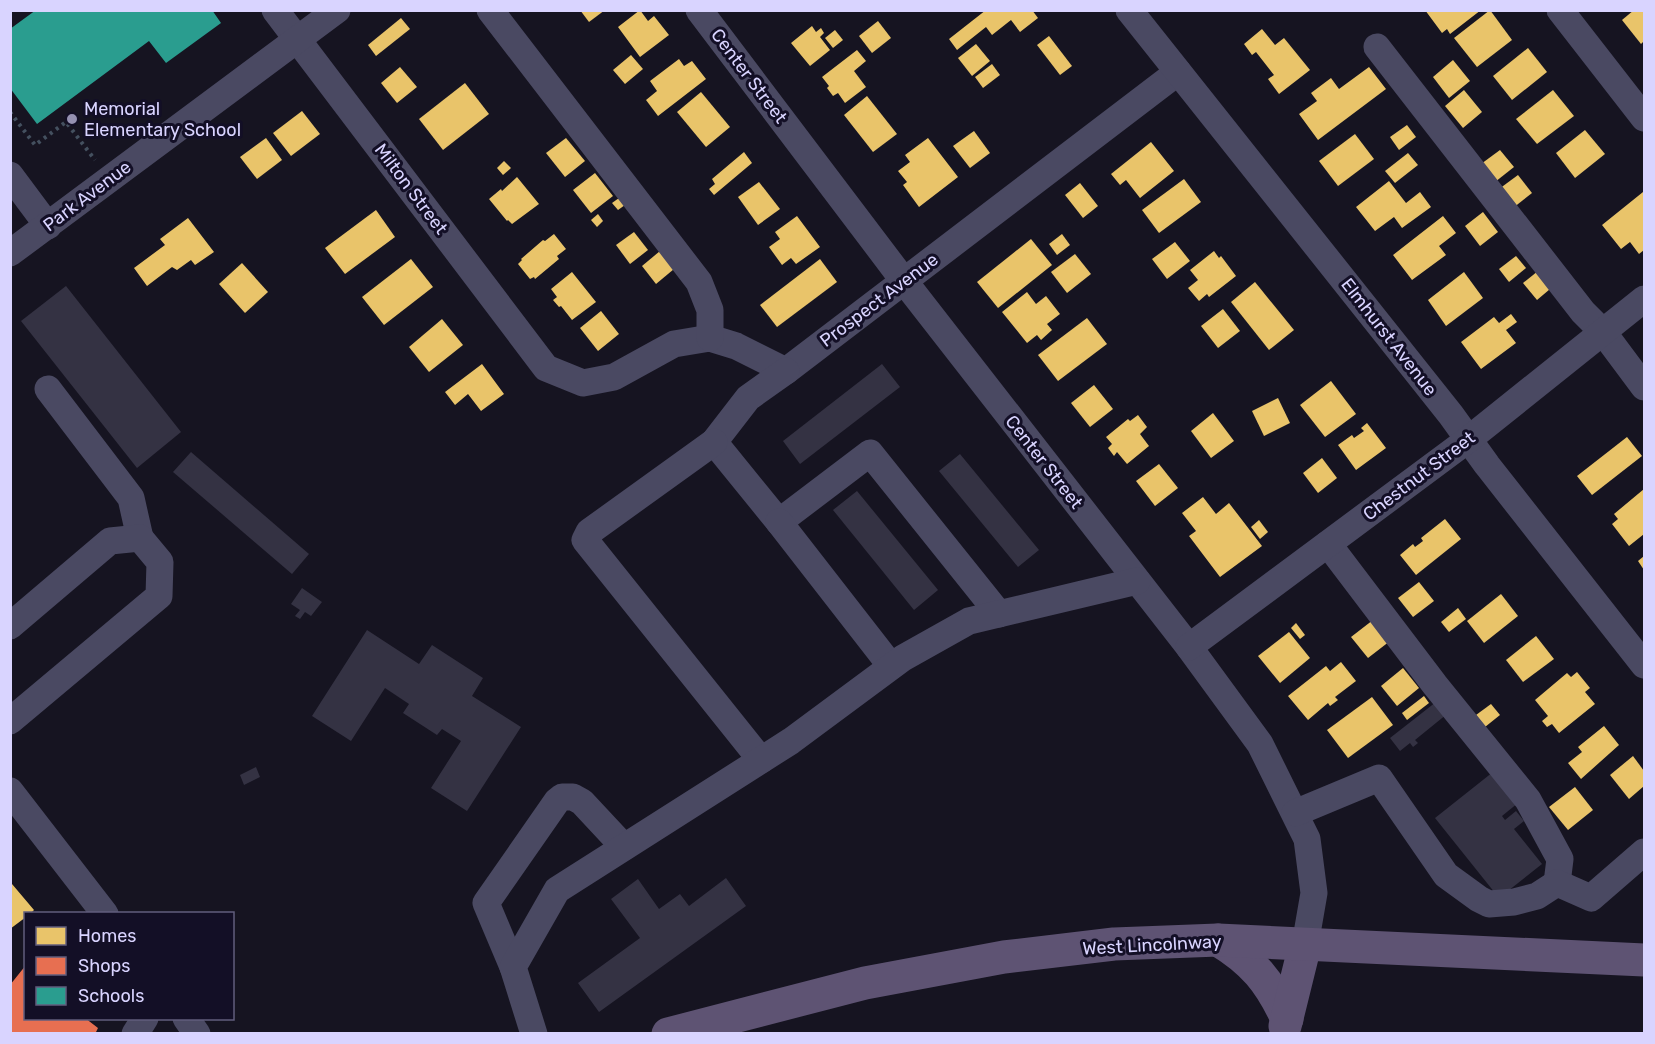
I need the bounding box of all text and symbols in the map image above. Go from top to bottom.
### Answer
street label: Center Street [706,24,792,128]
place label: Memorial Elementary School [84,98,241,141]
marker: Memorial Elementary School [65,112,79,126]
street label: Milton Street [370,139,452,239]
street label: Park Avenue [39,156,135,236]
street label: Prospect Avenue [815,248,943,352]
street label: Elmhurst Avenue [1336,274,1442,400]
street label: Center Street [1001,411,1087,513]
street label: Chestnut Street [1359,427,1479,525]
legend [24,912,234,1020]
text: Homes [78,925,136,947]
street label: West Lincolnway [1082,930,1222,960]
text: Shops [78,955,130,977]
text: Schools [78,985,144,1007]

